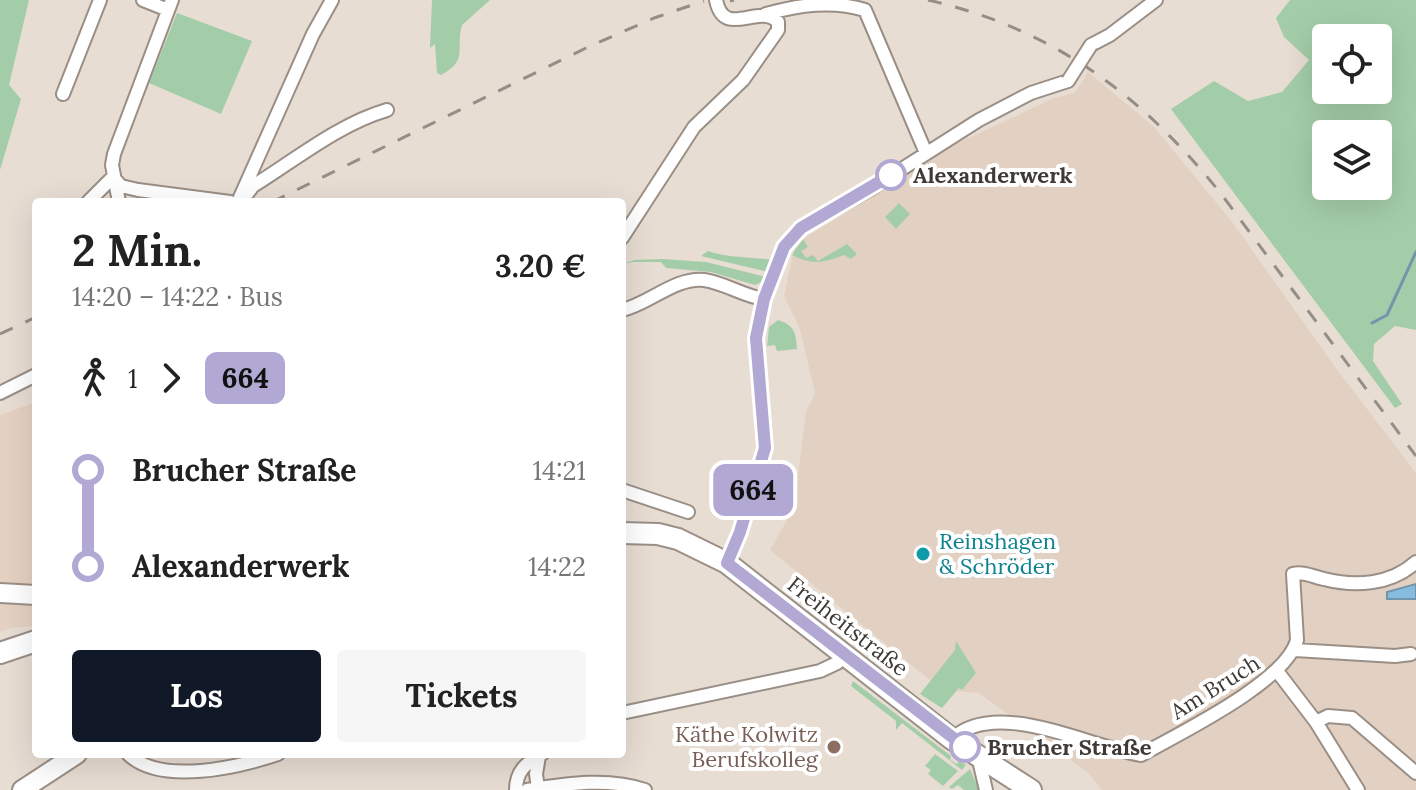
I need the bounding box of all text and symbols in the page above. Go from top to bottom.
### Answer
map controls [1312,24,1392,200]
button: locate [1312,24,1392,104]
button: layers [1312,120,1392,200]
marker: Alexanderwerk [876,160,906,190]
place label: Alexanderwerk [913,161,1073,189]
text: 2 Min. [72,222,202,278]
text: 3.20 € [495,247,586,285]
text: 14:20 – 14:22 · Bus [72,280,283,313]
icon: walk [72,356,116,400]
icon: forward [149,356,193,400]
text: 664 [221,360,269,396]
text: 1 [128,362,137,395]
text: Brucher Straße [132,451,356,489]
text: 14:21 [533,454,586,487]
line badge: 664 [707,464,799,516]
text: 664 [729,472,777,508]
place label: Reinshagen & Schröder [939,527,1056,580]
marker: Reinshagen & Schröder [914,545,932,563]
text: Alexanderwerk [132,547,350,585]
text: 14:22 [528,550,586,583]
street label: Freiheitstraße [782,570,914,682]
street label: Am Bruch [1164,649,1265,726]
button: Los [72,650,321,742]
button: Tickets [337,650,586,742]
place label: Käthe Kolwitz Berufskolleg [675,720,819,773]
marker: Brucher Straße [950,732,980,762]
place label: Brucher Straße [987,733,1152,761]
marker: Käthe Kolwitz Berufskolleg [825,738,843,756]

